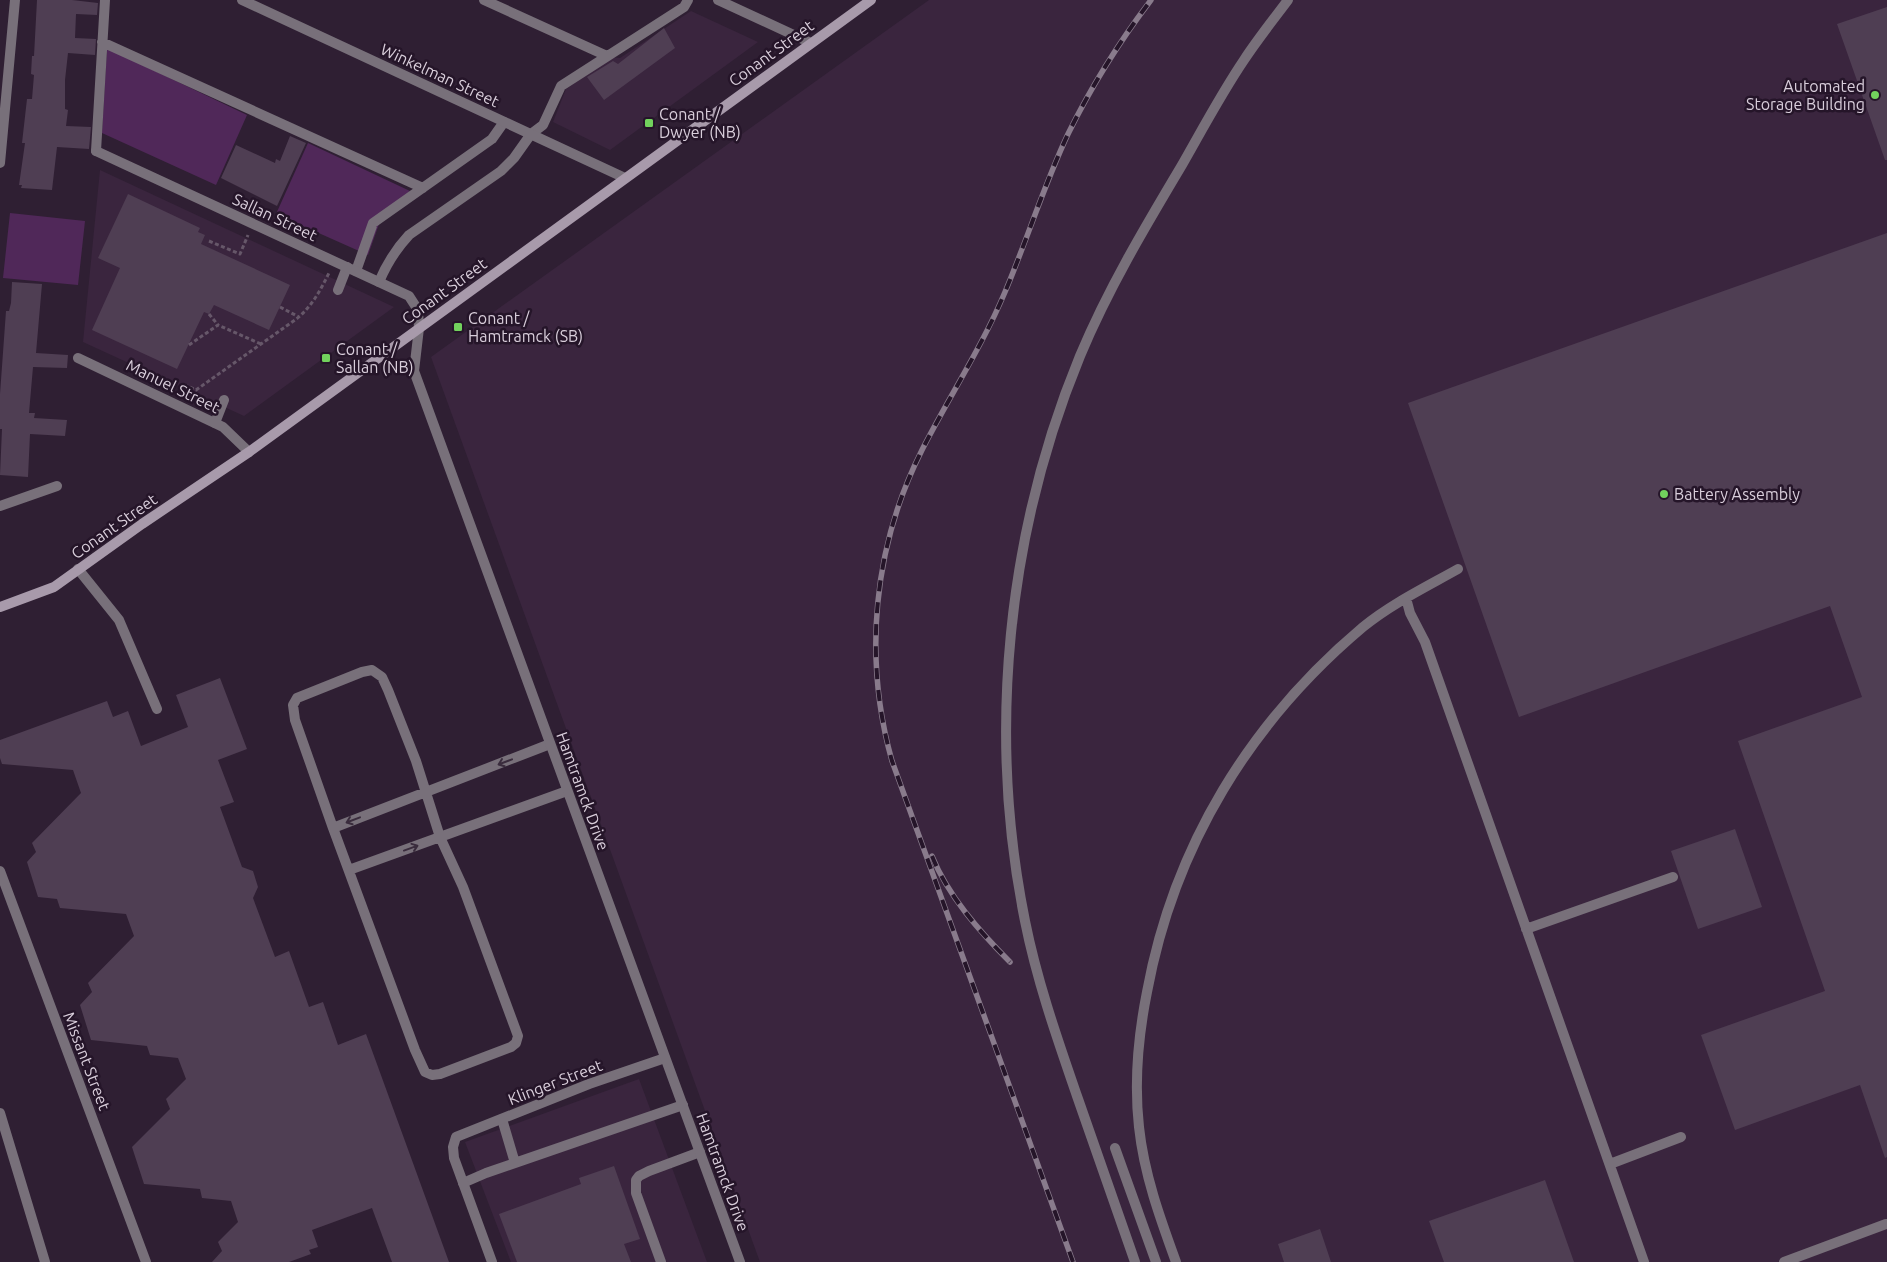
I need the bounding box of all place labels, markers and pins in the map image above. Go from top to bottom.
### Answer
place label: Automated Storage Building [1746,77,1865,113]
marker: Automated Storage Building [1869,89,1881,101]
place label: Conant / Dwyer (NB) [659,105,741,142]
marker: Conant / Dwyer (NB) [643,117,655,129]
place label: Conant / Hamtramck (SB) [468,309,583,346]
marker: Conant / Hamtramck (SB) [452,321,464,333]
place label: Conant / Sallan (NB) [336,340,414,377]
marker: Conant / Sallan (NB) [320,352,332,364]
place label: Battery Assembly [1674,485,1800,503]
marker: Battery Assembly [1658,488,1670,500]

